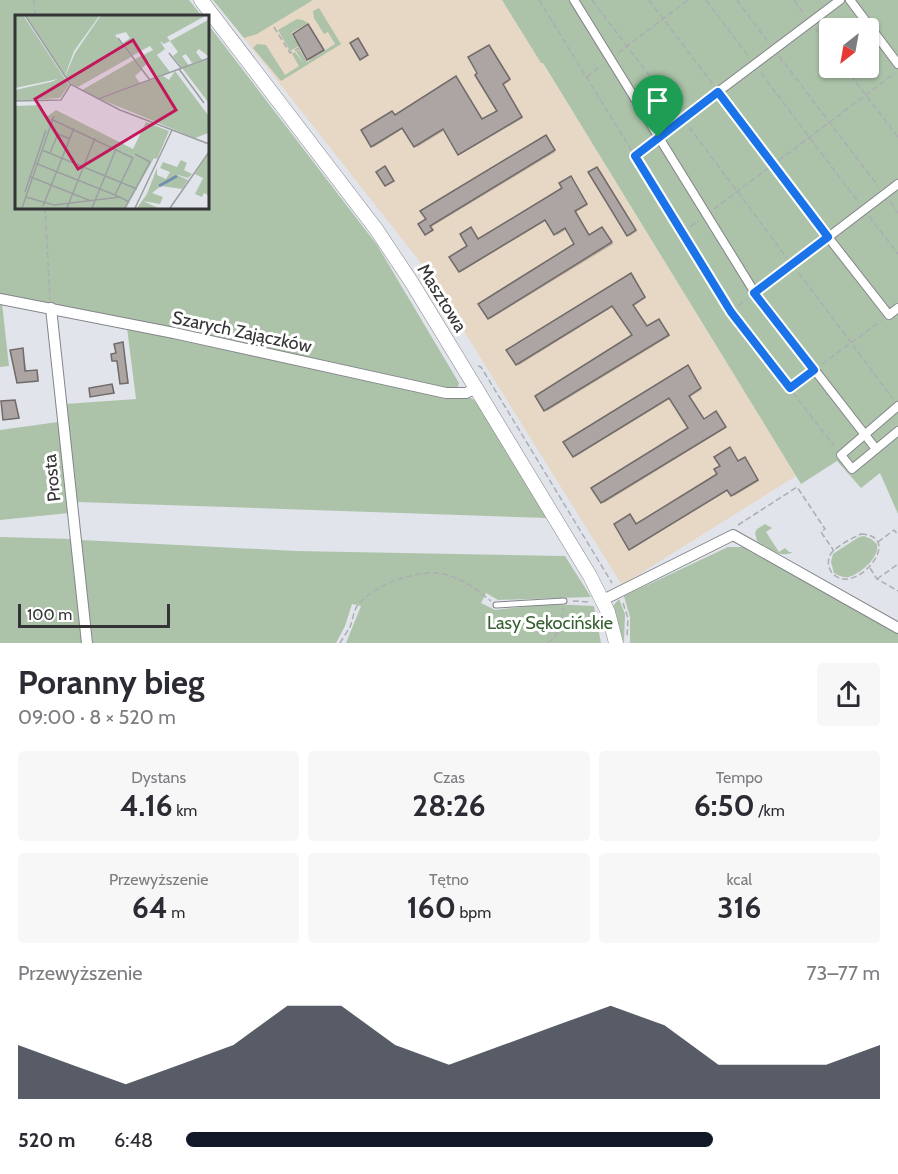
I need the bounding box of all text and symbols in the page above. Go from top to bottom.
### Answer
inset map [15,15,208,208]
north arrow [819,18,879,78]
map controls [819,18,879,78]
pin [632,75,683,137]
icon: arrive [641,84,674,117]
street label: Masztowa [412,260,472,337]
street label: Szarych Zajączków [170,306,314,358]
street label: Prosta [39,453,65,503]
scale bar [18,601,170,628]
text: 100 m [27,605,72,624]
park label: Lasy Sękocińskie [487,612,613,634]
text: Poranny bieg [18,662,205,702]
button: share [817,663,880,726]
text: 09:00 · 8 × 520 m [18,705,176,729]
text: Dystans [131,768,186,787]
text: Czas [433,768,465,787]
text: Tempo [716,768,763,787]
text: 4.16 [120,787,173,824]
text: 28:26 [412,787,486,824]
text: 6:50 [694,787,755,824]
text: km [173,801,197,820]
text: /km [755,801,785,820]
text: Przewyższenie [109,870,208,889]
text: Tętno [429,870,469,889]
text: kcal [727,870,752,889]
text: 64 [132,889,168,926]
text: 160 [407,889,456,926]
text: 316 [717,889,761,926]
text: m [168,903,185,922]
text: bpm [456,903,491,922]
text: Przewyższenie [18,961,142,985]
text: 73–77 m [807,961,880,985]
text: 520 m [18,1128,75,1152]
text: 6:48 [114,1128,153,1152]

